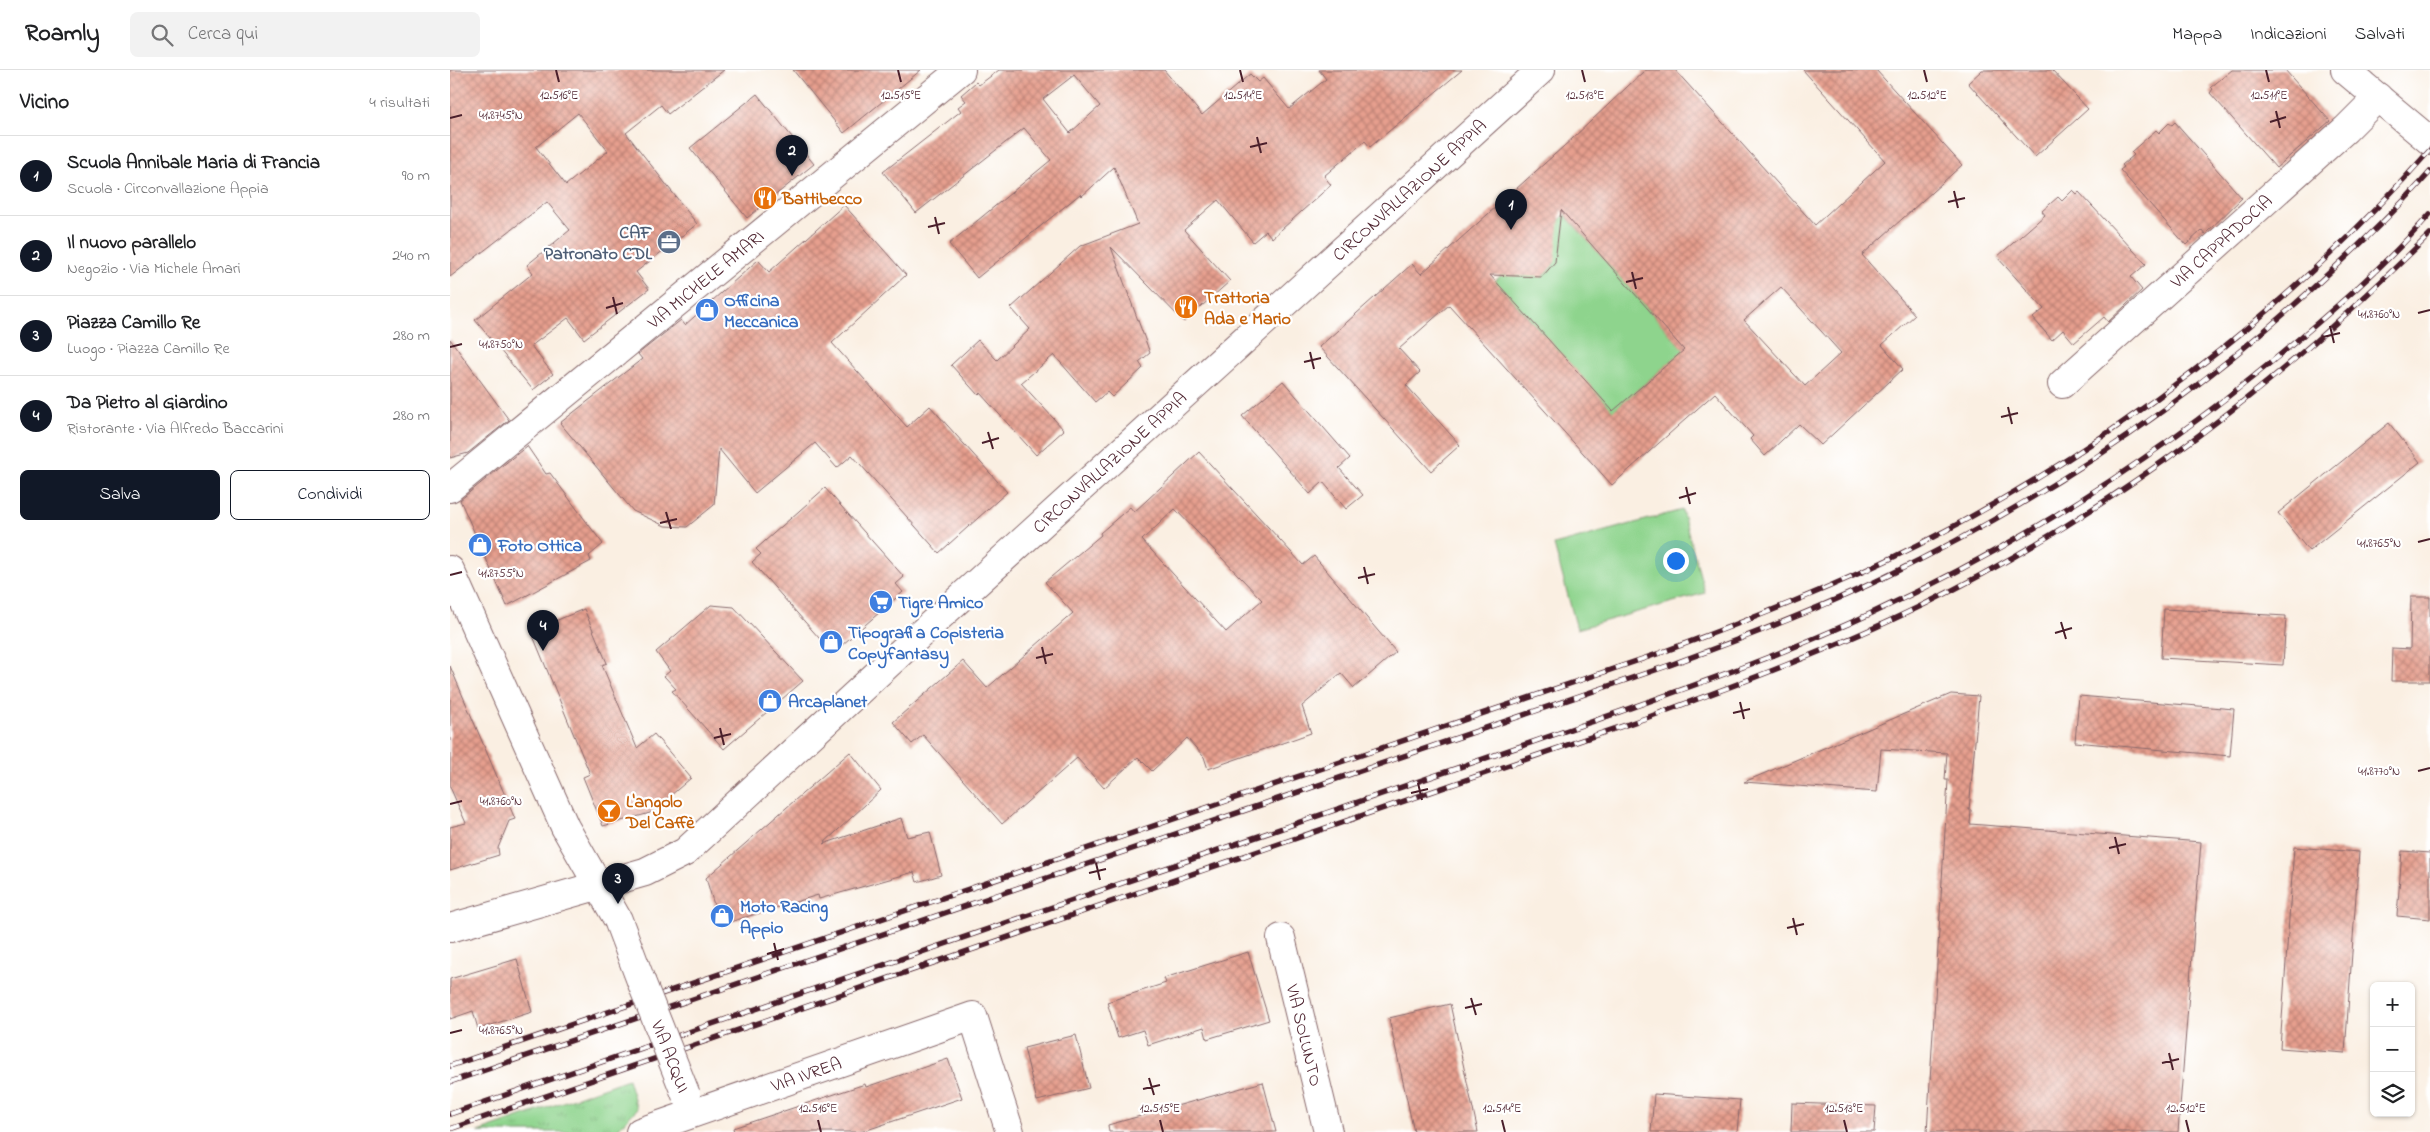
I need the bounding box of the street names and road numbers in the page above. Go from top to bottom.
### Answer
street label: CIRCONVALLAZIONE APPIA [1328,114,1494,268]
street label: VIA CAPPADOCIA [2165,190,2279,296]
street label: VIA MICHELE AMARI [642,225,771,337]
street label: CIRCONVALLAZIONE APPIA [1028,387,1194,541]
street label: VIA SOLUNTO [1277,981,1327,1089]
street label: VIA ACQUI [642,1016,695,1097]
street label: VIA IVREA [767,1052,846,1101]

